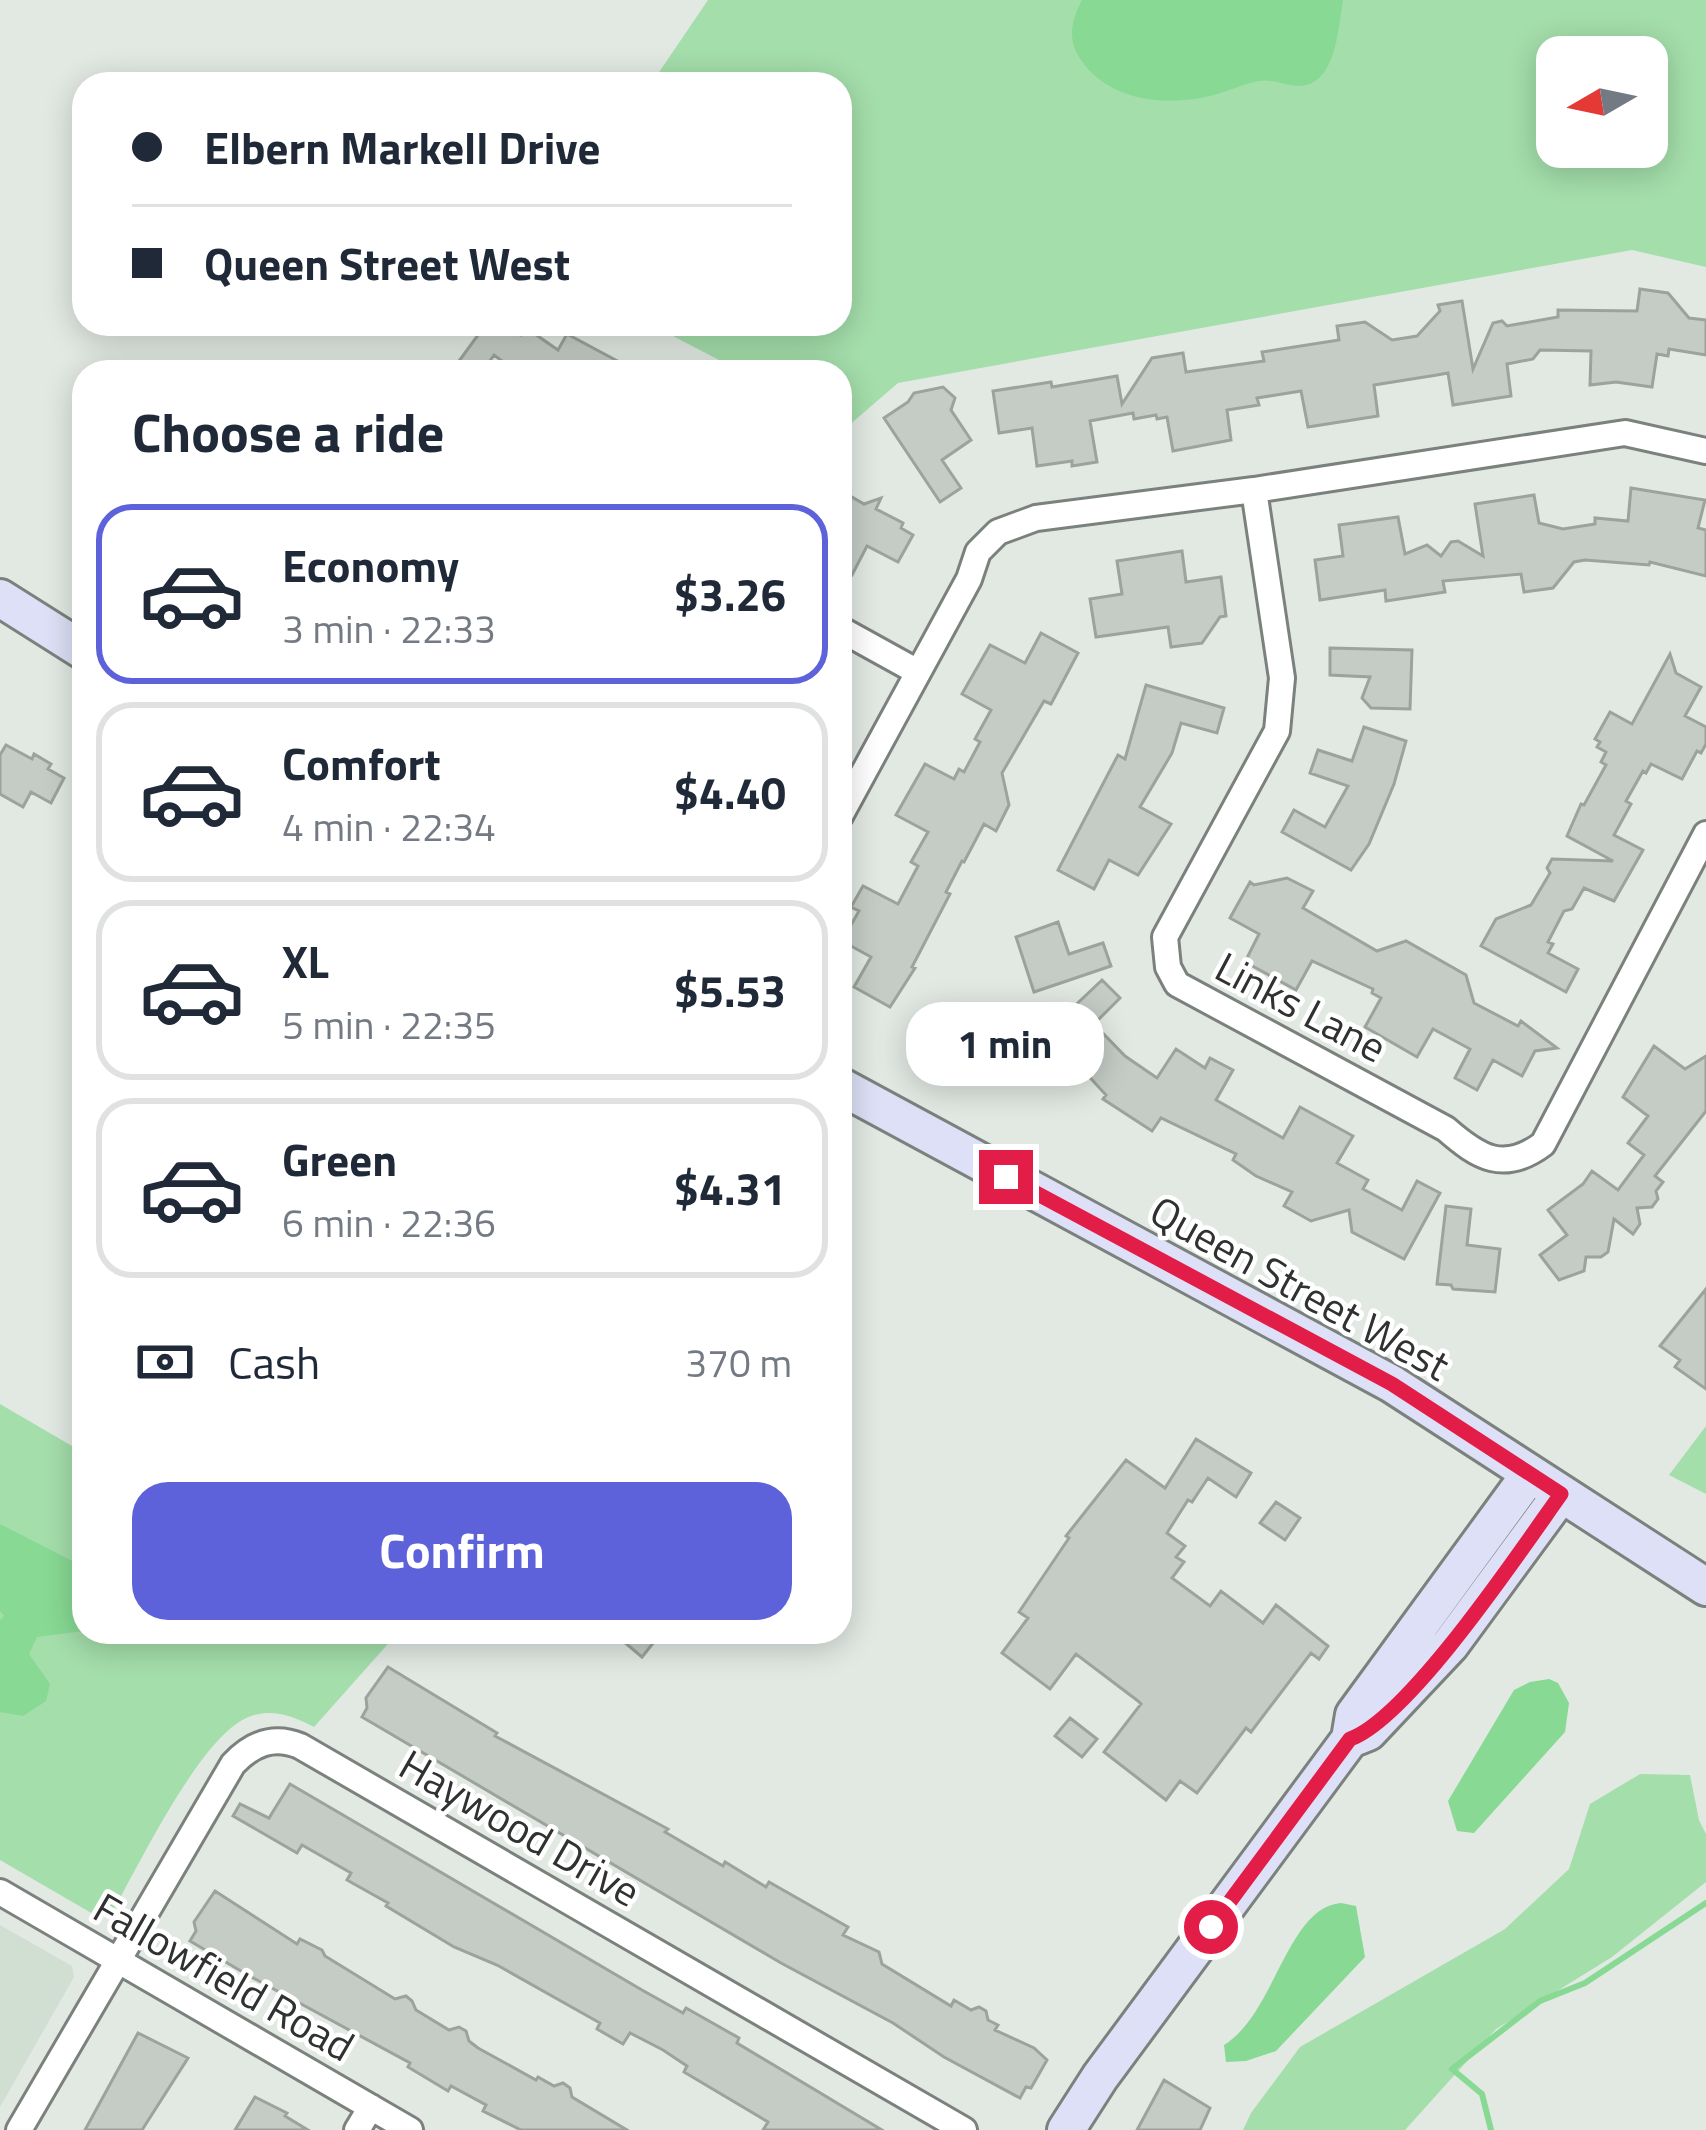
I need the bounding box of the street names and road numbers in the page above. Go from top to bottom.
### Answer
street label: Links Lane [1204,934,1398,1078]
street label: Queen Street West [1139,1178,1462,1396]
street label: Haywood Drive [388,1732,653,1922]
street label: Fallowfield Road [82,1876,367,2077]

